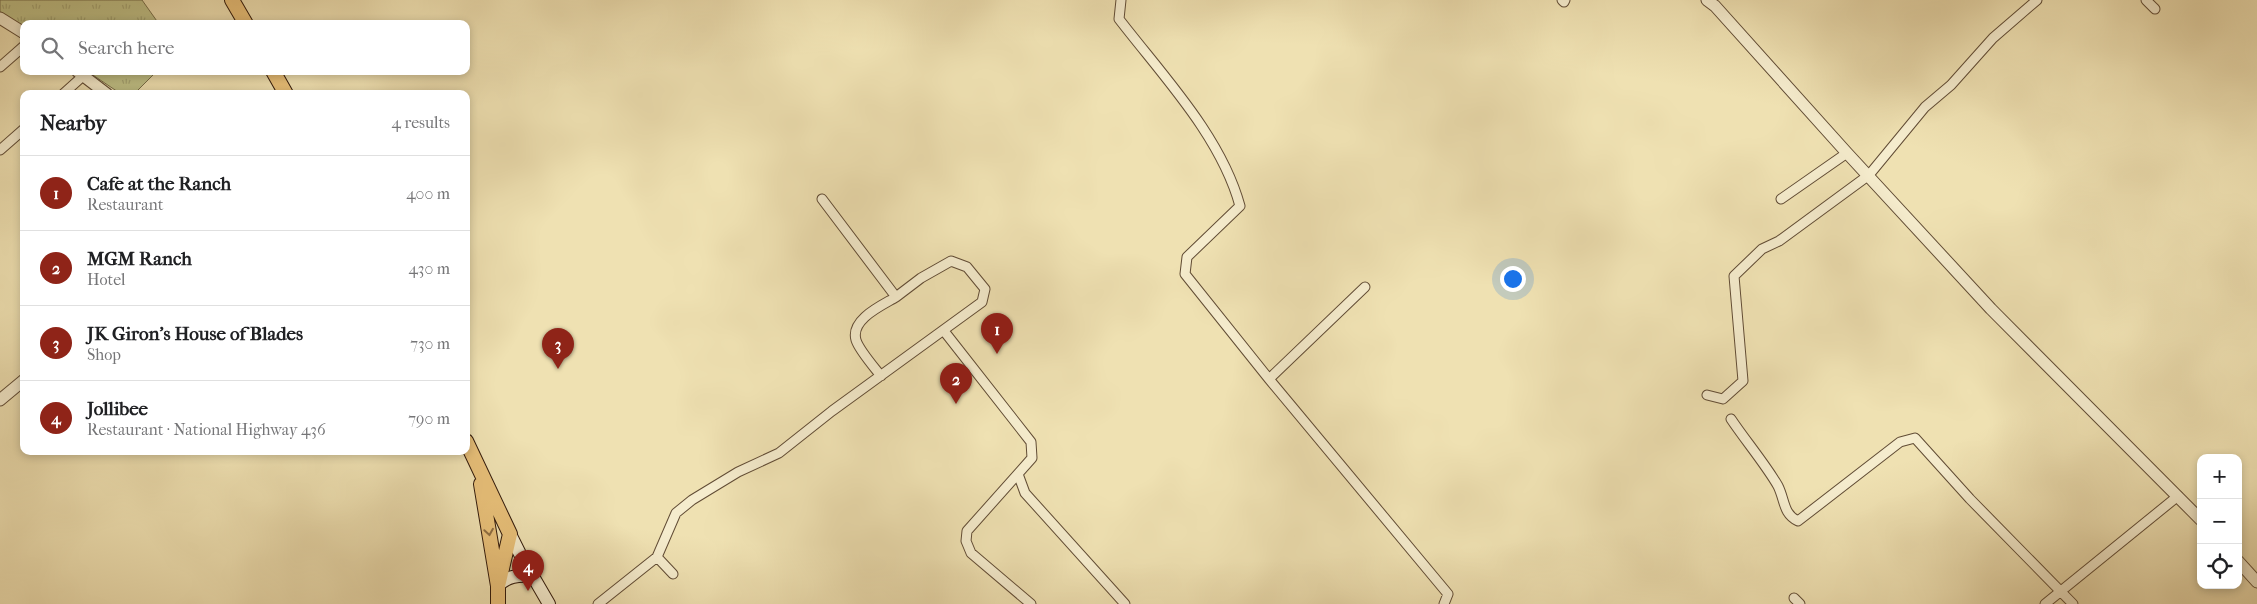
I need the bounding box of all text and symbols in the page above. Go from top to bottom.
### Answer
search box [20,20,470,75]
icon: search [38,34,66,62]
text: Search here [78,37,174,59]
text: Nearby [40,111,106,135]
text: 4 results [392,113,450,132]
text: Cafe at the Ranch [87,173,231,195]
text: 1 [53,184,59,203]
text: 400 m [406,184,450,203]
text: Restaurant [87,195,163,214]
text: MGM Ranch [87,248,192,270]
text: 2 [52,259,60,278]
text: 430 m [408,259,450,278]
your location [1500,266,1526,292]
text: Hotel [87,270,125,289]
pin: 1 [981,313,1013,354]
text: JK Giron's House of Blades [87,323,303,345]
pin: 3 [542,328,574,369]
text: 3 [53,334,59,353]
text: 730 m [410,334,450,353]
text: Shop [87,345,121,364]
pin: 2 [940,363,972,404]
text: Jollibee [87,398,148,420]
text: 4 [51,409,61,428]
text: 790 m [408,409,450,428]
text: Restaurant · National Highway 436 [87,420,326,439]
map controls [2197,454,2242,589]
button: + [2197,454,2242,499]
button: − [2197,499,2242,544]
one-way arrow [484,528,494,536]
button: locate [2197,544,2242,589]
pin: 4 [512,550,544,591]

